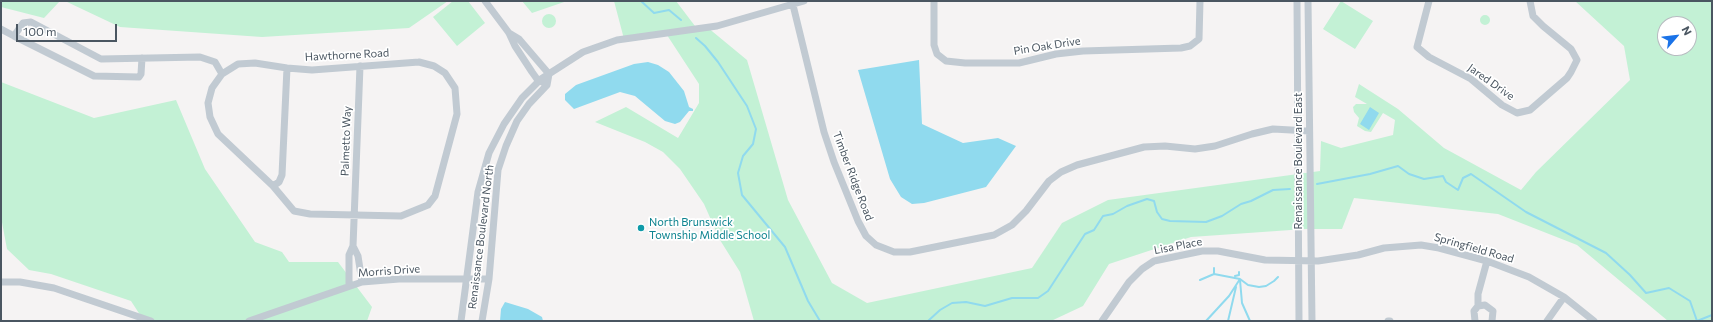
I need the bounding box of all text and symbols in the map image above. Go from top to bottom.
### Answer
scale bar [18,16,119,42]
north arrow [1657,16,1697,56]
text: 100 m [23,24,57,38]
text: N [1679,24,1695,37]
street label: Pin Oak Drive [1013,34,1081,58]
street label: Hawthorne Road [305,46,389,64]
street label: Jared Drive [1465,61,1517,103]
street label: Renaissance Boulevard East [1291,92,1305,230]
street label: Palmetto Way [338,106,354,176]
street label: Timber Ridge Road [830,130,876,222]
street label: Renaissance Boulevard North [466,164,496,310]
place label: North Brunswick Township Middle School [649,215,770,241]
marker: North Brunswick Township Middle School [636,223,646,233]
street label: Springfield Road [1433,230,1515,266]
street label: Lisa Place [1153,235,1203,257]
street label: Morris Drive [357,262,421,280]

